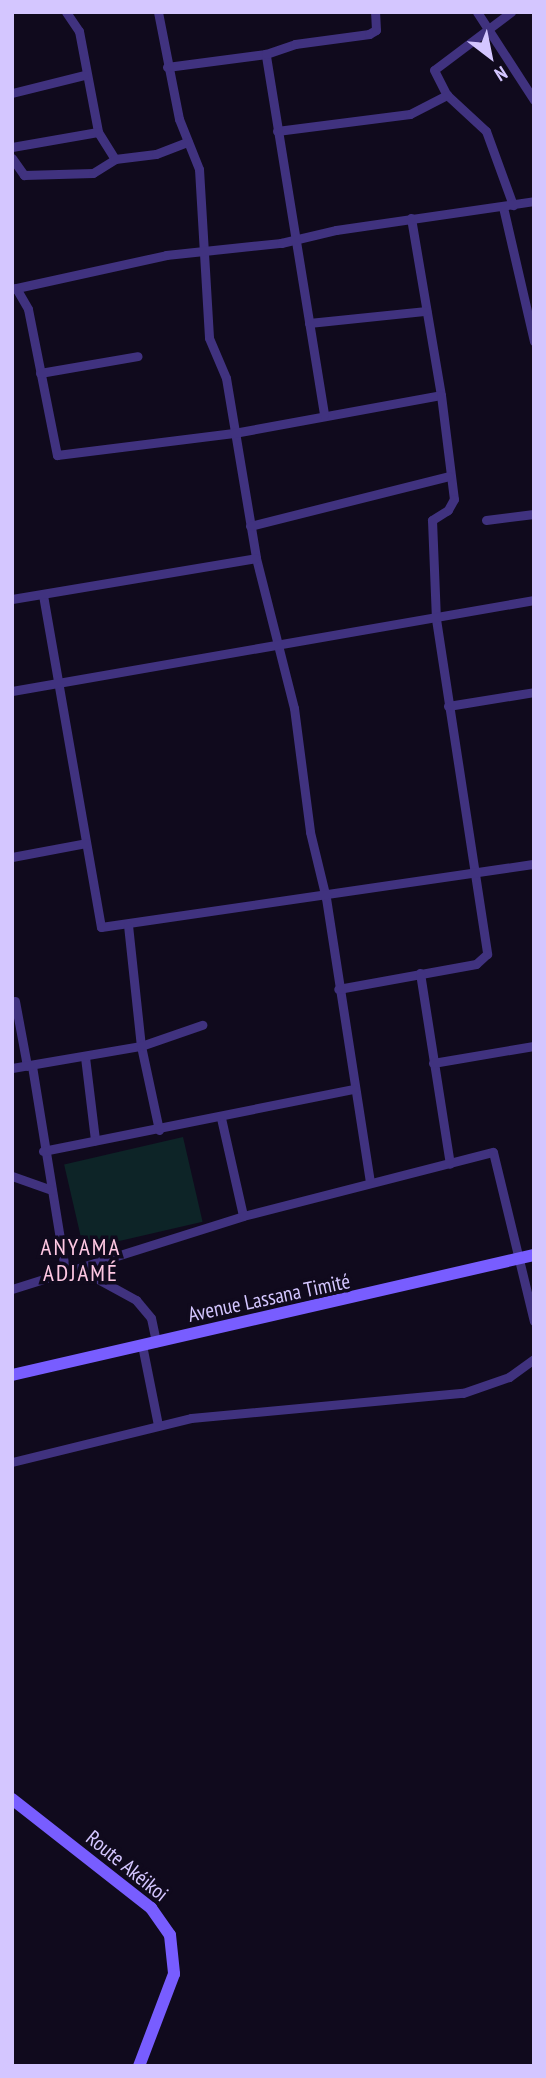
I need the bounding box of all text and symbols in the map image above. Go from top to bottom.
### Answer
north arrow [455,21,525,91]
text: N [490,61,512,87]
district label: ANYAMA ADJAMÉ [41,1233,121,1287]
street label: Avenue Lassana Timité [185,1268,353,1328]
street label: Route Akéikoi [81,1825,173,1907]

